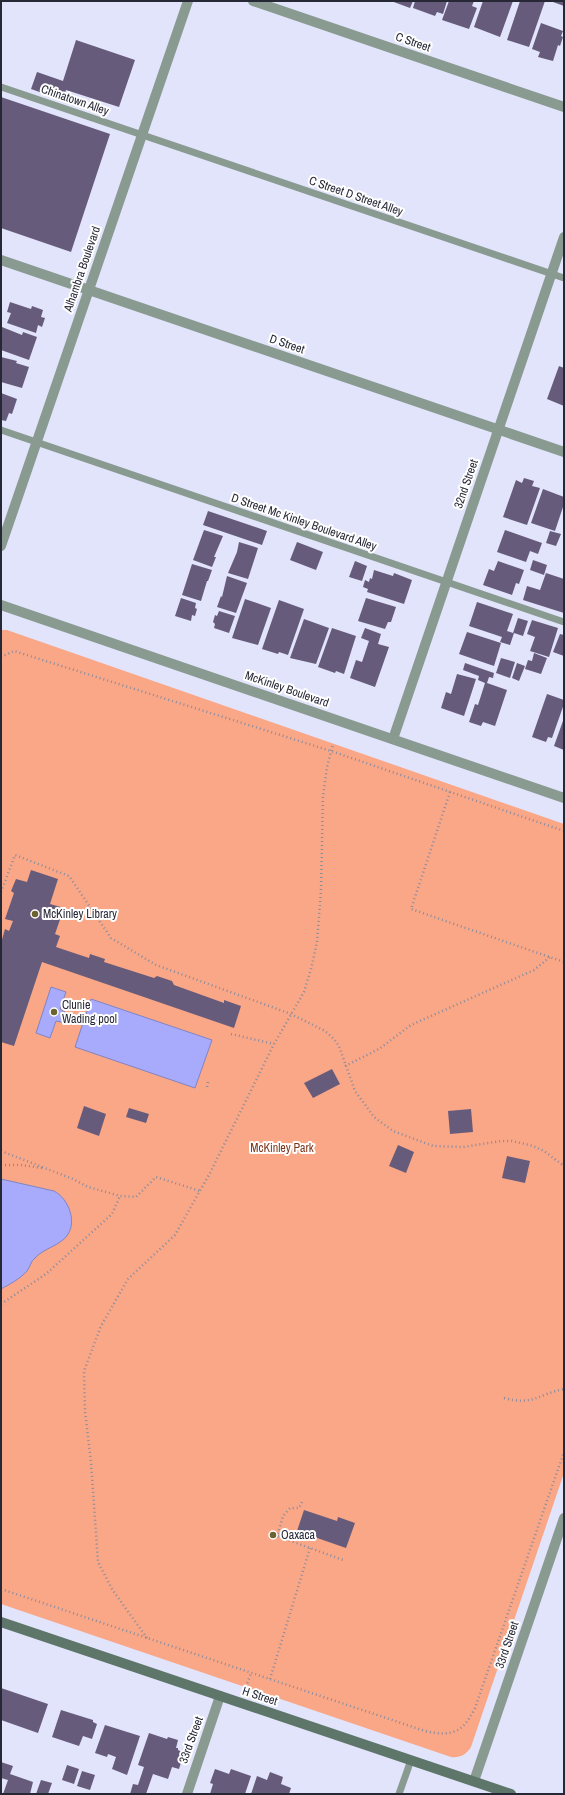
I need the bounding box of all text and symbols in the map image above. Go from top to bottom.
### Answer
street label: C Street [393,29,433,56]
street label: Chinatown Alley [39,81,111,119]
street label: C Street D Street Alley [307,172,405,220]
street label: Alhambra Boulevard [60,224,104,315]
street label: D Street [267,331,307,358]
street label: 32nd Street [450,457,482,511]
street label: D Street Mc Kinley Boulevard Alley [229,490,379,554]
street label: McKinley Boulevard [243,667,331,711]
place label: McKinley Library [43,906,117,922]
marker: McKinley Library [30,909,40,919]
place label: Clunie Wading pool [62,997,117,1027]
marker: Clunie Wading pool [49,1007,59,1017]
park label: McKinley Park [250,1140,314,1156]
place label: Oaxaca [281,1527,315,1543]
marker: Oaxaca [268,1530,278,1540]
street label: 33rd Street [492,1619,523,1671]
street label: H Street [240,1683,280,1709]
street label: 33rd Street [175,1714,207,1766]

